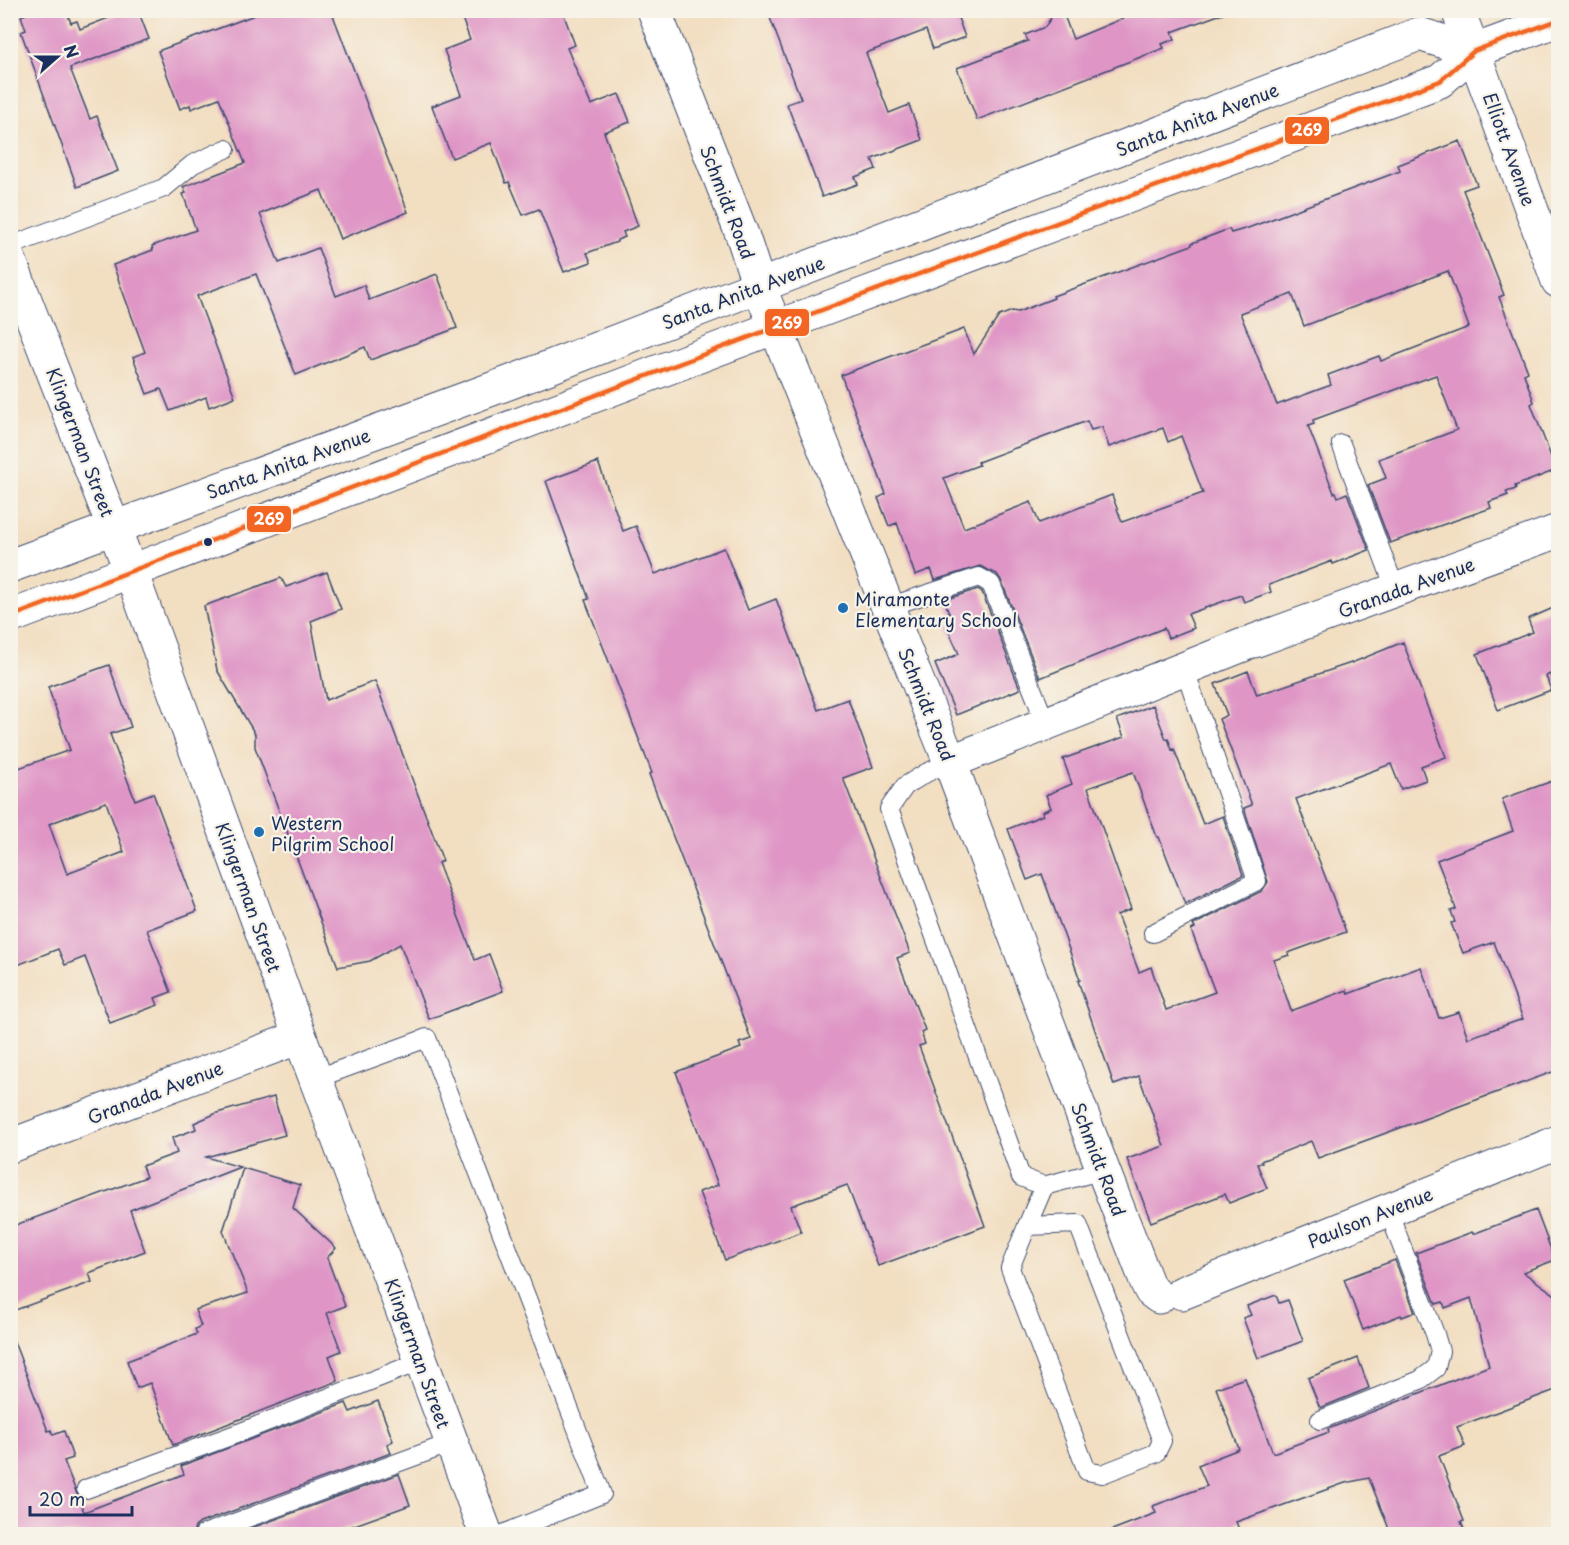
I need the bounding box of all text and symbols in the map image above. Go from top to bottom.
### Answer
north arrow [27,27,87,87]
text: N [58,41,85,61]
street label: Santa Anita Avenue [1112,75,1283,163]
street label: Elliott Avenue [1477,89,1543,210]
line badge: 269 [1284,116,1330,145]
text: 269 [1292,117,1322,141]
street label: Schmidt Road [694,141,762,263]
street label: Santa Anita Avenue [658,248,829,336]
line badge: 269 [764,308,810,337]
text: 269 [772,310,802,334]
street label: Klingerman Street [40,363,122,521]
street label: Santa Anita Avenue [202,421,374,505]
line badge: 269 [246,505,292,533]
text: 269 [254,506,284,530]
unlabelled marker [202,536,214,548]
street label: Granada Avenue [1334,550,1478,624]
place label: Miramonte Elementary School [855,585,1017,633]
marker: Miramonte Elementary School [836,601,850,615]
street label: Schmidt Road [892,643,962,765]
place label: Western Pilgrim School [271,809,394,857]
street label: Klingerman Street [209,818,289,976]
marker: Western Pilgrim School [252,825,266,839]
street label: Granada Avenue [83,1054,227,1130]
street label: Schmidt Road [1065,1098,1133,1220]
street label: Paulson Avenue [1303,1180,1437,1254]
street label: Klingerman Street [378,1274,458,1432]
scale bar [30,1479,132,1517]
text: 20 m [39,1485,85,1512]

